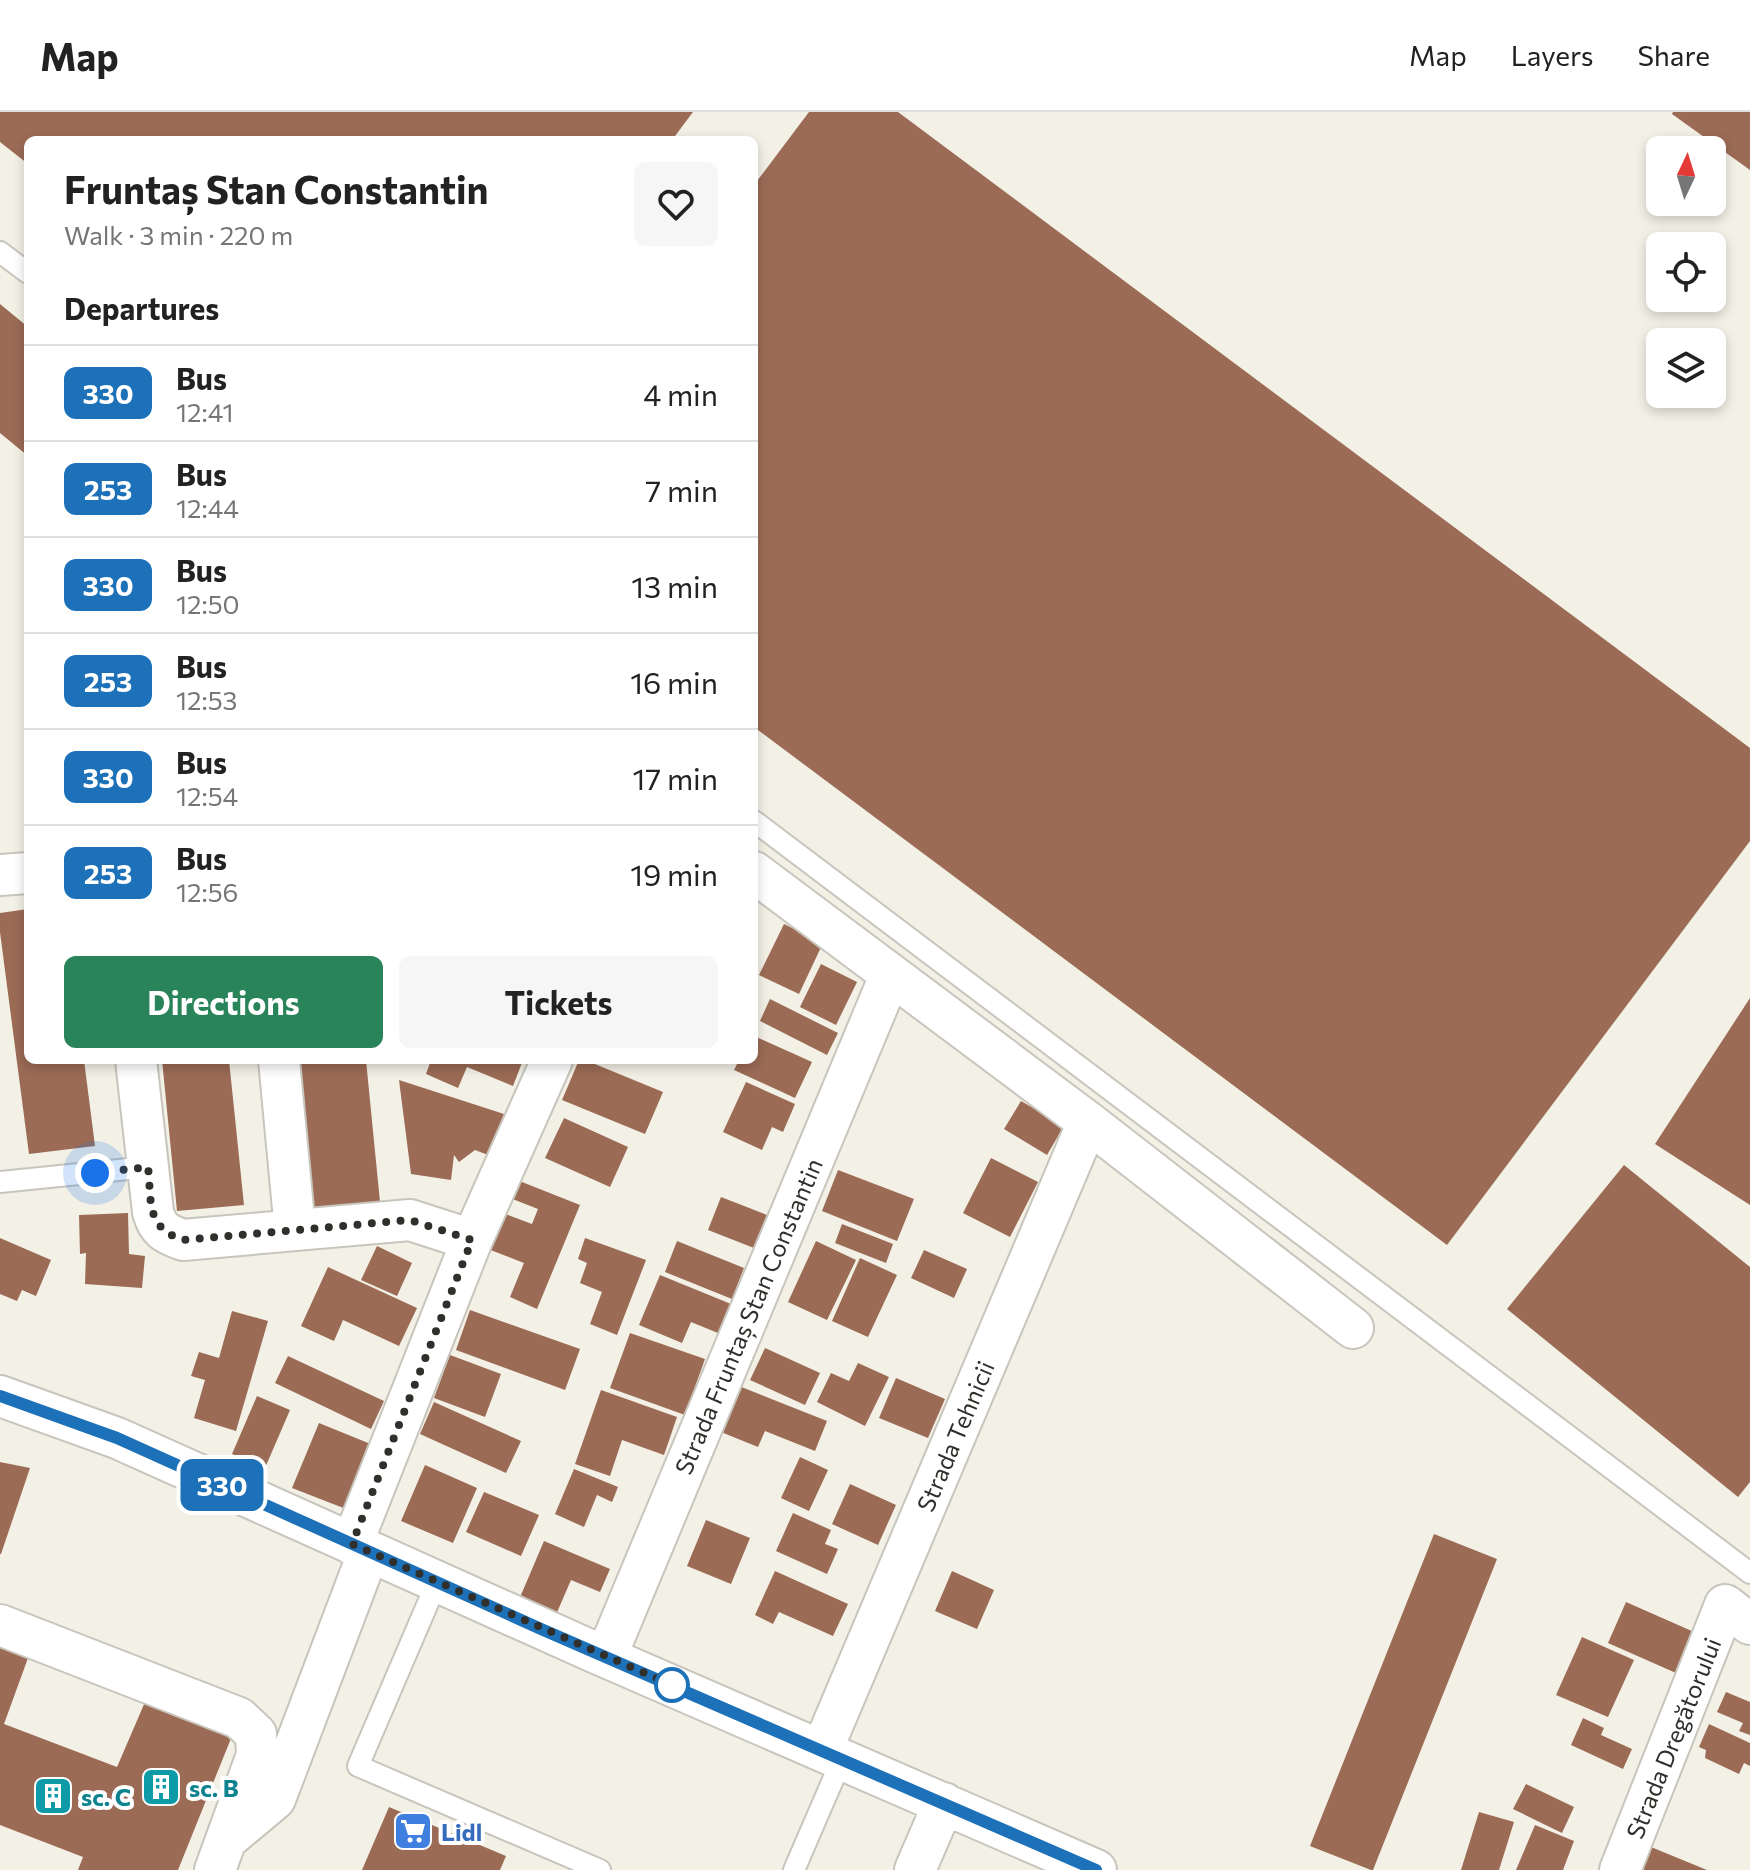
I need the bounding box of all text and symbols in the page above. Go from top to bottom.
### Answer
text: Map [40,32,119,79]
text: Map [1409,38,1467,72]
text: Layers [1511,38,1593,72]
text: Share [1637,38,1710,72]
north arrow [1646,136,1726,216]
map controls [1646,136,1726,408]
button: heart [634,162,718,246]
text: Fruntaș Stan Constantin [64,165,489,212]
text: Walk · 3 min · 220 m [64,219,293,250]
button: locate [1646,232,1726,312]
text: Departures [64,289,219,326]
button: layers [1646,328,1726,408]
text: Bus [176,359,227,396]
text: 4 min [643,375,718,412]
text: 330 [82,376,134,410]
text: 12:41 [176,396,234,427]
text: Bus [176,455,227,492]
text: 7 min [645,471,718,508]
text: 253 [84,472,132,506]
text: 12:44 [176,492,239,523]
text: Bus [176,551,227,588]
text: 13 min [631,567,718,604]
text: 330 [82,568,134,602]
text: 12:50 [176,588,240,619]
text: Bus [176,647,227,684]
text: 16 min [630,663,718,700]
text: 253 [84,664,132,698]
text: 12:53 [176,684,237,715]
text: Bus [176,743,227,780]
text: 17 min [633,759,718,796]
text: 330 [82,760,134,794]
text: 12:54 [176,780,238,811]
text: Bus [176,839,227,876]
text: 19 min [630,855,718,892]
text: 253 [84,856,132,890]
text: 12:56 [176,876,238,907]
button: Directions [64,956,383,1048]
button: Tickets [399,956,718,1048]
your location [75,1153,115,1193]
street label: Strada Fruntaș Stan Constantin [668,1154,830,1479]
street label: Strada Tehnicii [910,1356,1000,1516]
line badge: 330 [176,1459,268,1511]
text: 330 [196,1468,248,1502]
street label: Strada Dregătorului [1619,1633,1727,1843]
unlabelled marker [655,1668,689,1702]
building icon: sc. B [140,1766,182,1808]
place label: sc. B [189,1773,239,1802]
building icon: sc. C [32,1775,74,1817]
place label: sc. C [81,1782,131,1811]
supermarket icon: Lidl [392,1810,434,1852]
place label: Lidl [441,1817,482,1846]

